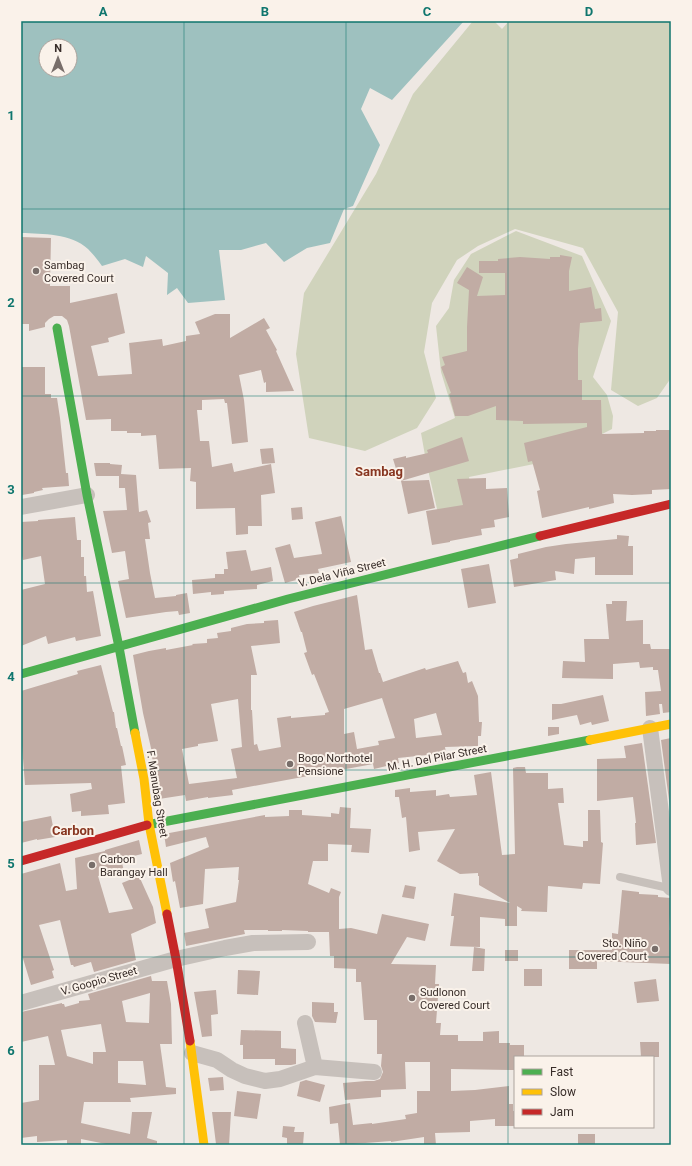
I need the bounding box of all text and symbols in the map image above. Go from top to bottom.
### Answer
text: A [99,4,108,19]
text: B [261,4,269,19]
text: C [423,4,432,19]
text: D [585,4,593,19]
north arrow [38,38,78,78]
text: N [54,42,62,55]
text: 1 [7,108,15,123]
place label: Sambag Covered Court [44,259,114,285]
marker: Sambag Covered Court [31,266,41,276]
text: 2 [7,295,15,310]
district label: Sambag [355,464,403,479]
text: 3 [7,482,15,497]
street label: V. Dela Viña Street [297,556,387,590]
text: 4 [7,669,15,684]
street label: M. H. Del Pilar Street [386,742,488,774]
street label: F. Manubag Street [144,749,170,839]
place label: Bogo Northotel Pensione [298,752,372,778]
marker: Bogo Northotel Pensione [285,759,295,769]
district label: Carbon [52,823,94,838]
place label: Carbon Barangay Hall [100,853,168,879]
text: 5 [7,856,15,871]
marker: Carbon Barangay Hall [87,860,97,870]
place label: Sto. Niño Covered Court [577,937,647,963]
marker: Sto. Niño Covered Court [650,944,660,954]
street label: V. Goopio Street [60,964,139,998]
place label: Sudlonon Covered Court [420,986,490,1012]
marker: Sudlonon Covered Court [407,993,417,1003]
text: 6 [7,1043,15,1058]
legend [514,1056,654,1128]
text: Fast [550,1065,573,1079]
text: Slow [550,1085,576,1099]
text: Jam [550,1105,574,1119]

